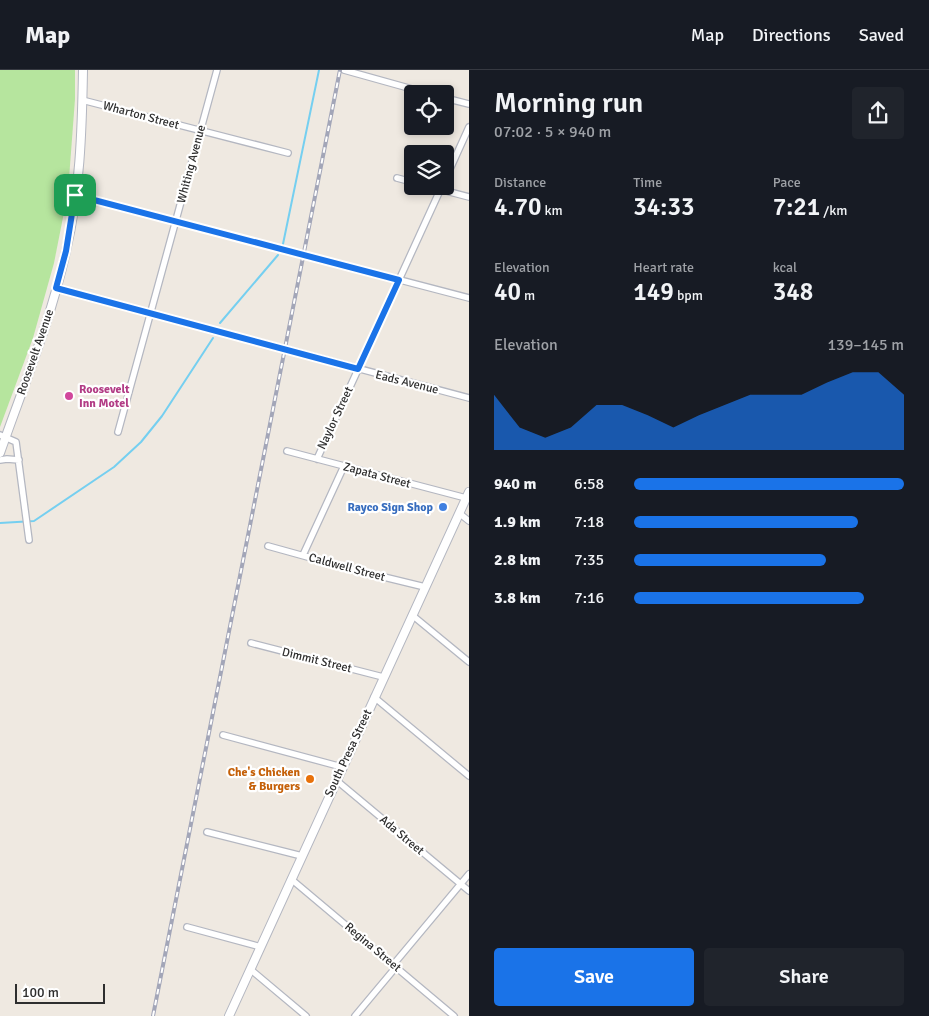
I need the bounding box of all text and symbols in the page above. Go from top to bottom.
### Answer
text: Map [25,20,70,50]
text: Map [691,24,724,46]
text: Directions [752,24,831,46]
text: Saved [859,24,904,46]
map controls [404,85,454,195]
button: locate [404,85,454,135]
text: Morning run [494,86,643,120]
button: share [852,87,904,139]
street label: Wharton Street [101,98,181,133]
text: 07:02 · 5 × 940 m [494,122,611,142]
street label: Whiting Avenue [174,123,209,205]
button: layers [404,145,454,195]
pin [54,174,96,216]
text: Distance [494,174,546,191]
text: Time [633,174,662,191]
text: Pace [773,174,801,191]
icon: arrive [61,181,89,209]
text: 4.70 [494,191,541,222]
text: 34:33 [633,191,694,222]
text: 7:21 [773,191,820,222]
text: km [541,202,563,219]
text: /km [820,202,847,219]
text: Elevation [494,259,550,276]
text: Heart rate [633,259,694,276]
text: kcal [773,259,797,276]
text: 40 [494,276,521,307]
text: 149 [633,276,674,307]
text: 348 [773,276,813,307]
text: m [521,287,535,304]
text: bpm [674,287,703,304]
street label: Roosevelt Avenue [14,307,57,397]
text: Elevation [494,335,558,355]
text: 139–145 m [827,335,904,355]
street label: Eads Avenue [374,367,440,398]
place label: Roosevelt Inn Motel [79,382,130,411]
street label: Naylor Street [314,384,357,452]
marker: Roosevelt Inn Motel [63,390,75,402]
street label: Zapata Street [342,459,412,492]
text: 940 m [494,474,536,494]
text: 6:58 [574,474,604,494]
place label: Rayco Sign Shop [348,500,434,515]
marker: Rayco Sign Shop [437,501,449,513]
text: 1.9 km [494,512,541,532]
text: 7:18 [574,512,604,532]
street label: Caldwell Street [307,550,387,585]
text: 2.8 km [494,550,541,570]
text: 7:35 [574,550,604,570]
text: 3.8 km [494,588,541,608]
text: 7:16 [574,588,604,608]
street label: Dimmit Street [280,645,353,676]
street label: South Presa Street [322,707,375,799]
place label: Che's Chicken & Burgers [228,765,301,794]
marker: Che's Chicken & Burgers [304,773,316,785]
street label: Ada Street [376,812,427,858]
street label: Regina Street [341,919,404,975]
button: Save [494,948,694,1006]
button: Share [704,948,904,1006]
scale bar [15,981,105,1004]
text: 100 m [22,984,59,1001]

